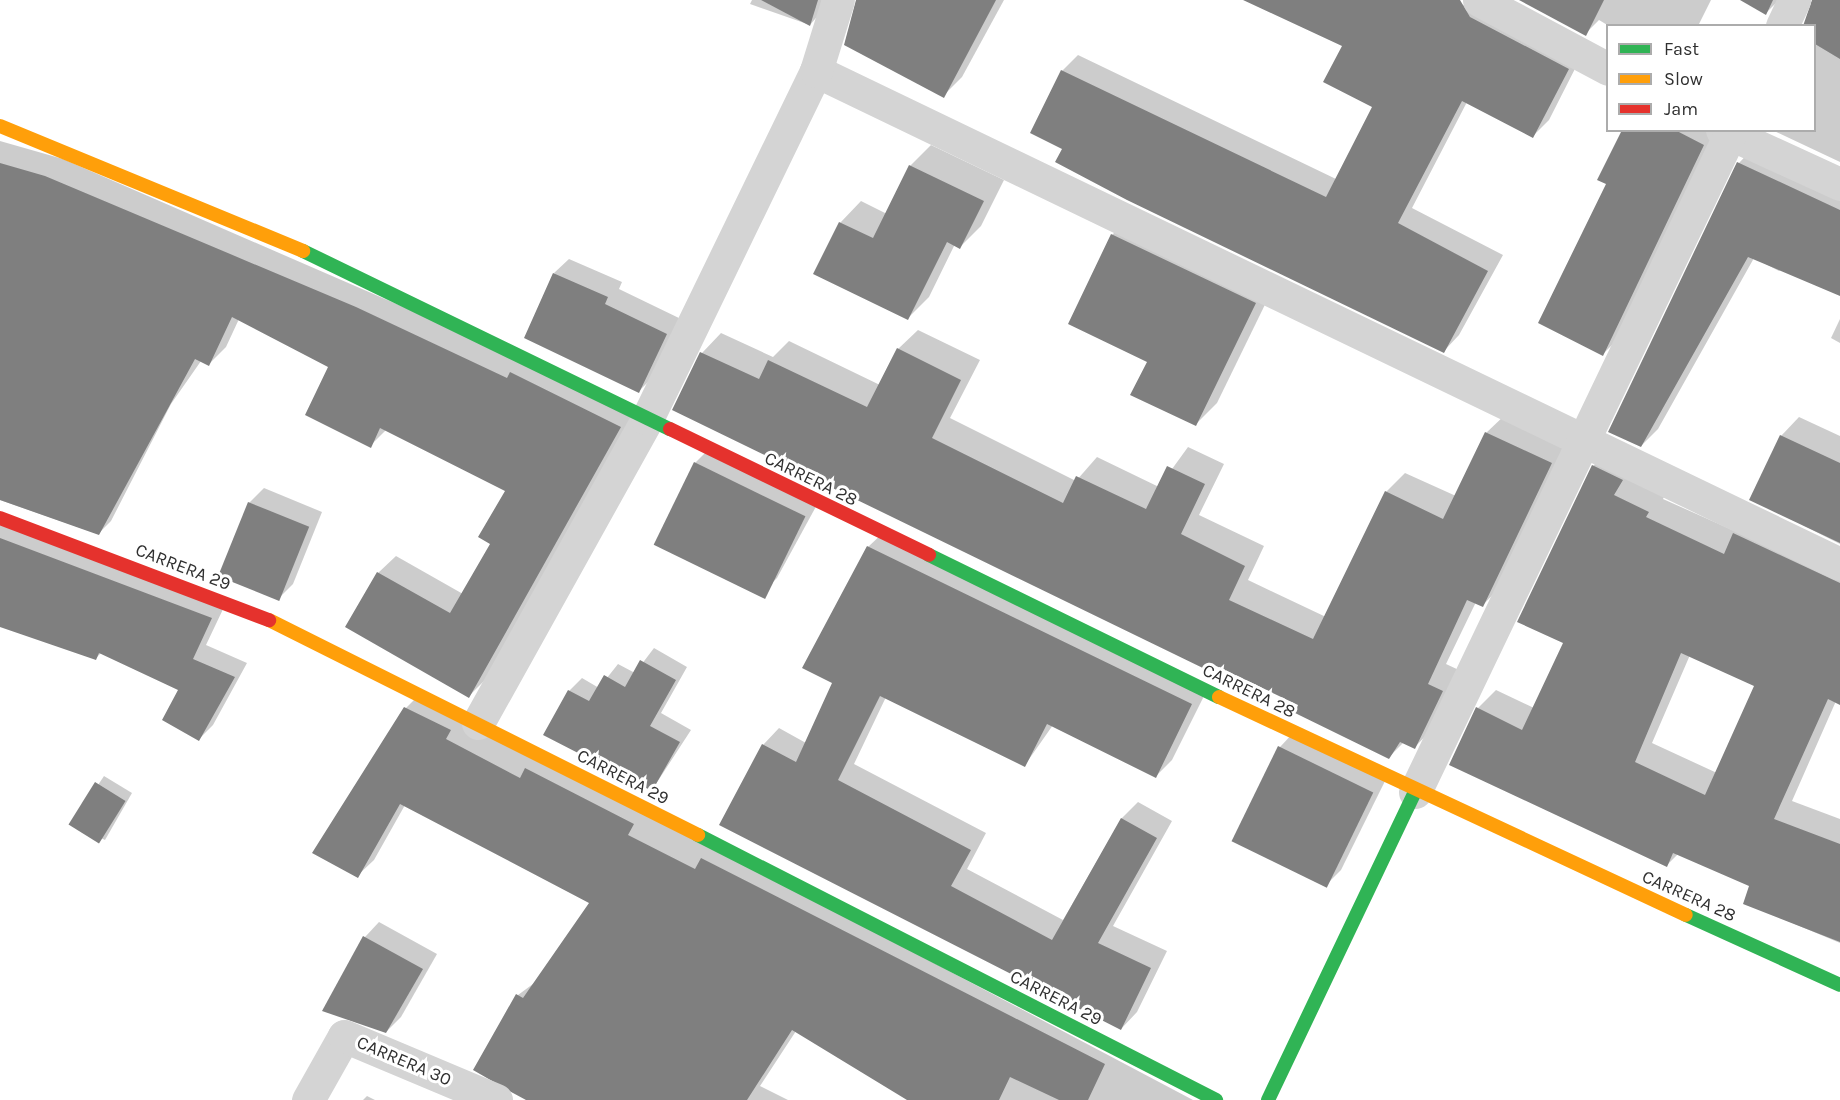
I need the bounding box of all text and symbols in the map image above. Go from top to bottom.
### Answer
legend [1606,24,1816,132]
text: Fast [1664,38,1699,60]
text: Slow [1664,68,1703,90]
text: Jam [1664,98,1698,120]
street label: CARRERA 28 [761,447,861,511]
street label: CARRERA 29 [132,539,234,595]
street label: CARRERA 28 [1199,659,1299,723]
street label: CARRERA 29 [574,745,672,809]
street label: CARRERA 28 [1639,866,1739,926]
street label: CARRERA 29 [1007,966,1105,1030]
street label: CARRERA 30 [354,1031,454,1091]

